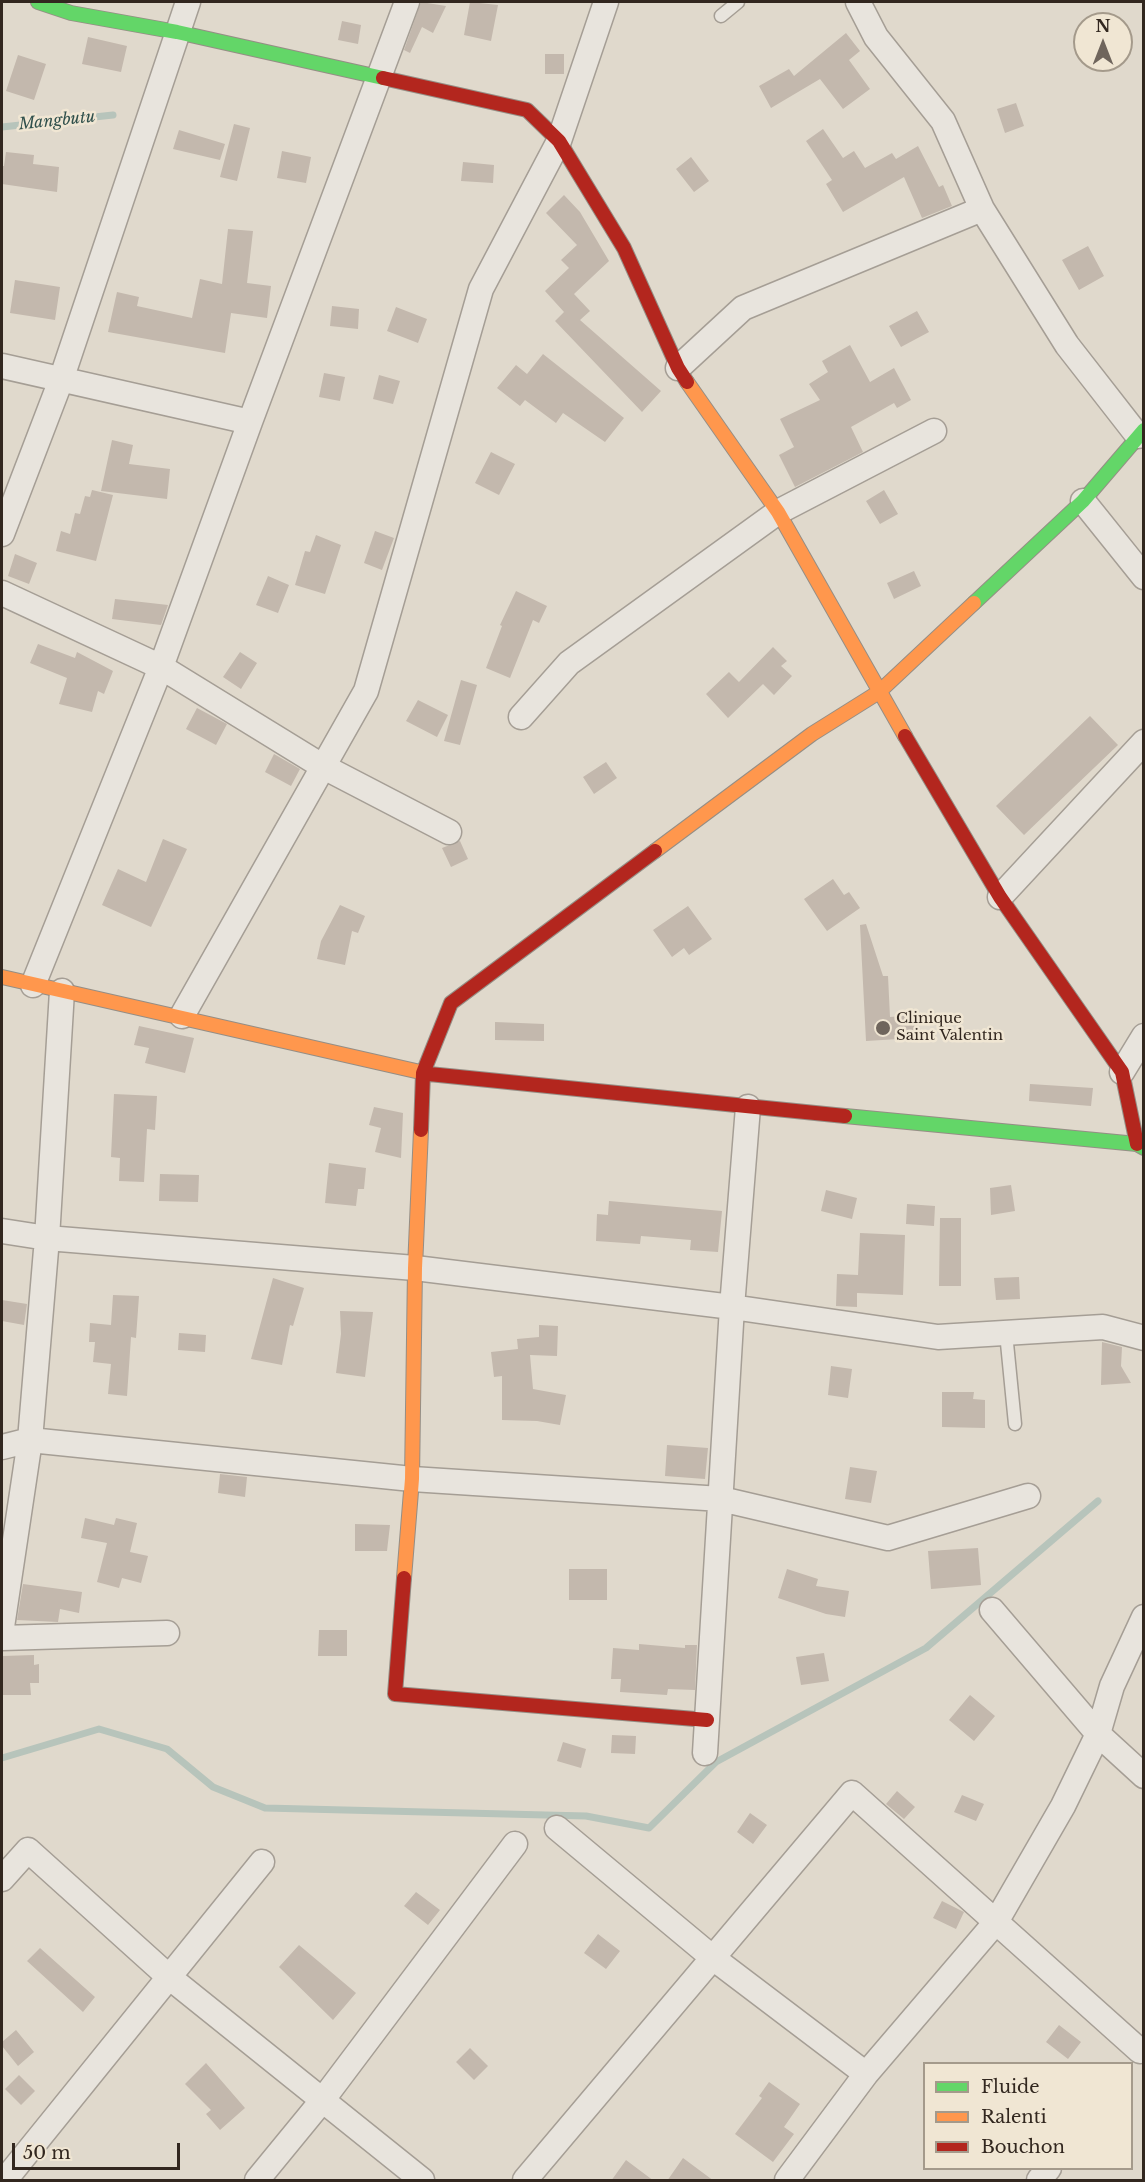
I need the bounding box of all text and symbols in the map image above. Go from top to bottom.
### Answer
north arrow [1073,12,1133,72]
text: N [1095,16,1111,36]
water label: Mangbutu [18,107,96,135]
place label: Clinique Saint Valentin [896,1010,1003,1045]
marker: Clinique Saint Valentin [874,1019,892,1037]
legend [923,2062,1133,2170]
text: Fluide [981,2076,1040,2098]
text: Ralenti [981,2106,1047,2128]
scale bar [15,2131,183,2169]
text: Bouchon [981,2136,1065,2158]
text: 50 m [23,2142,71,2164]

